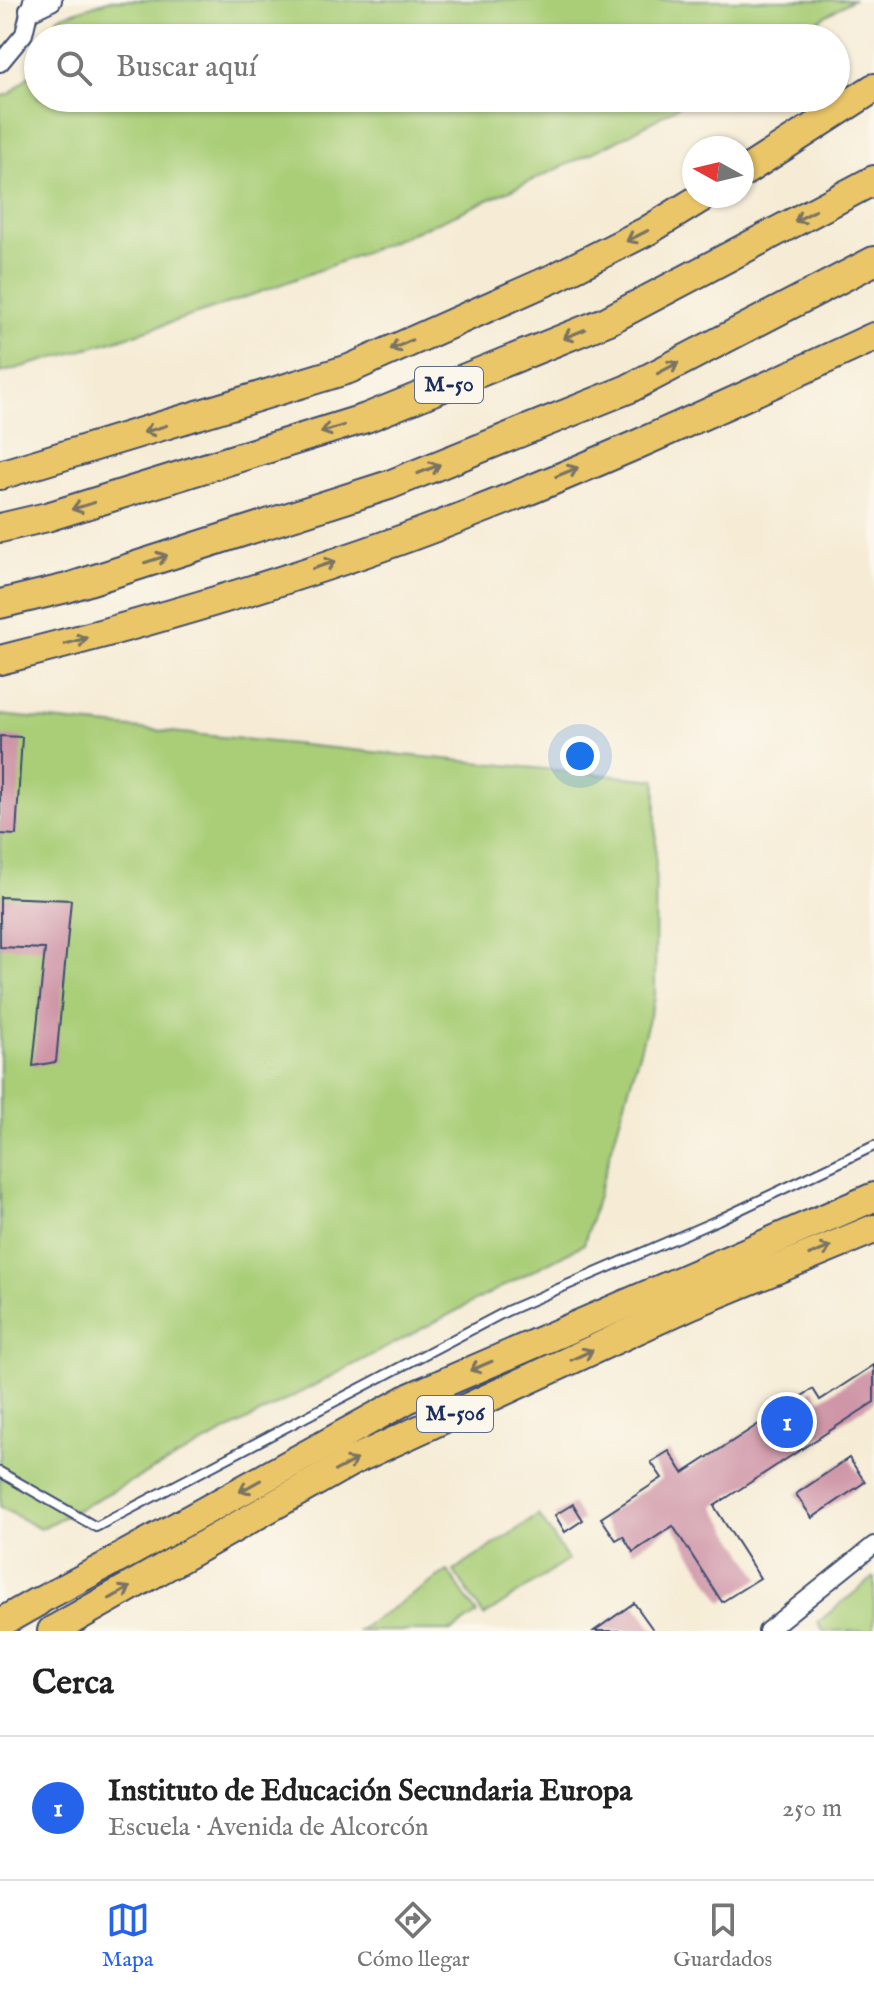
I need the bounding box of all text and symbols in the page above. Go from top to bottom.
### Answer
search box [24,24,850,112]
icon: search [52,46,96,90]
text: Buscar aquí [116,49,257,87]
north arrow [682,136,754,208]
one-way arrow [794,209,817,225]
one-way arrow [626,229,650,244]
one-way arrow [562,328,586,342]
one-way arrow [389,338,413,353]
one-way arrow [656,359,680,375]
road number: M-50 [415,367,483,403]
one-way arrow [143,422,169,437]
one-way arrow [319,422,345,437]
one-way arrow [416,461,441,476]
one-way arrow [554,464,579,479]
one-way arrow [71,499,97,514]
one-way arrow [143,551,168,566]
one-way arrow [311,557,336,571]
one-way arrow [62,633,88,648]
your location [560,736,600,776]
one-way arrow [807,1243,832,1257]
one-way arrow [570,1347,594,1362]
one-way arrow [469,1360,493,1375]
pin: 1 [761,1392,813,1452]
road number: M-506 [417,1396,493,1432]
one-way arrow [334,1456,358,1472]
one-way arrow [239,1478,262,1494]
one-way arrow [108,1584,131,1600]
text: Cerca [32,1662,114,1705]
text: Instituto de Educación Secundaria Europa [108,1773,632,1811]
text: 1 [53,1792,63,1825]
text: 250 m [782,1792,842,1825]
text: Escuela · Avenida de Alcorcón [108,1811,429,1844]
tab: Mapa [102,1898,153,1974]
tab: Cómo llegar [357,1898,470,1974]
tab: Guardados [673,1898,772,1974]

